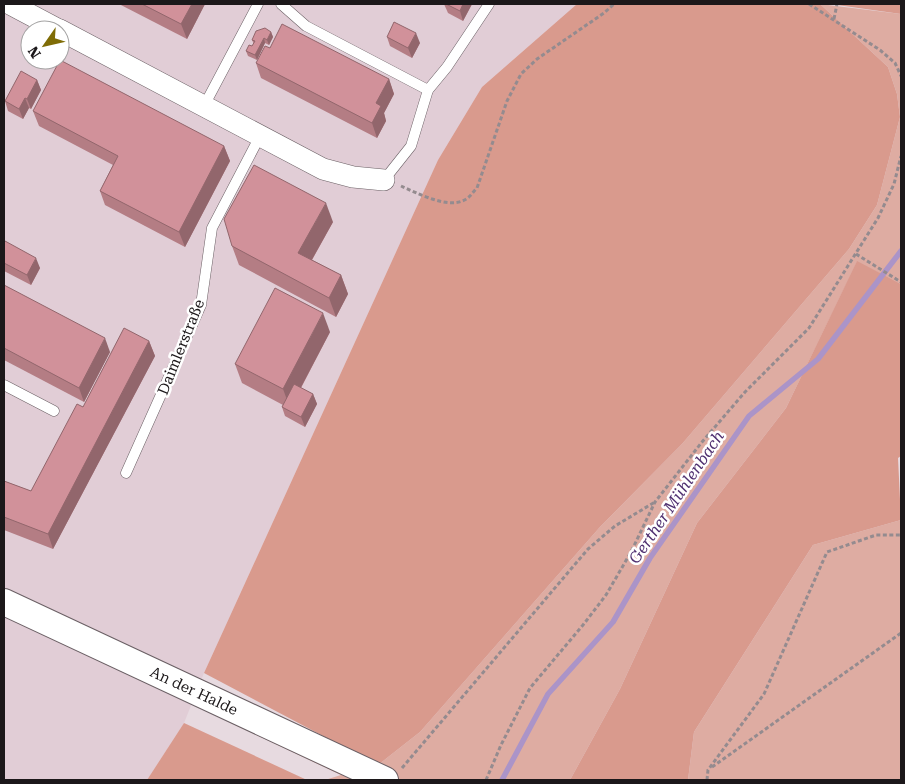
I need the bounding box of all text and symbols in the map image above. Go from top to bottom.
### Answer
north arrow [20,20,70,70]
text: N [24,43,44,61]
street label: Daimlerstraße [154,297,208,397]
water label: Gerther Mühlenbach [625,427,728,567]
street label: An der Halde [147,663,241,719]

